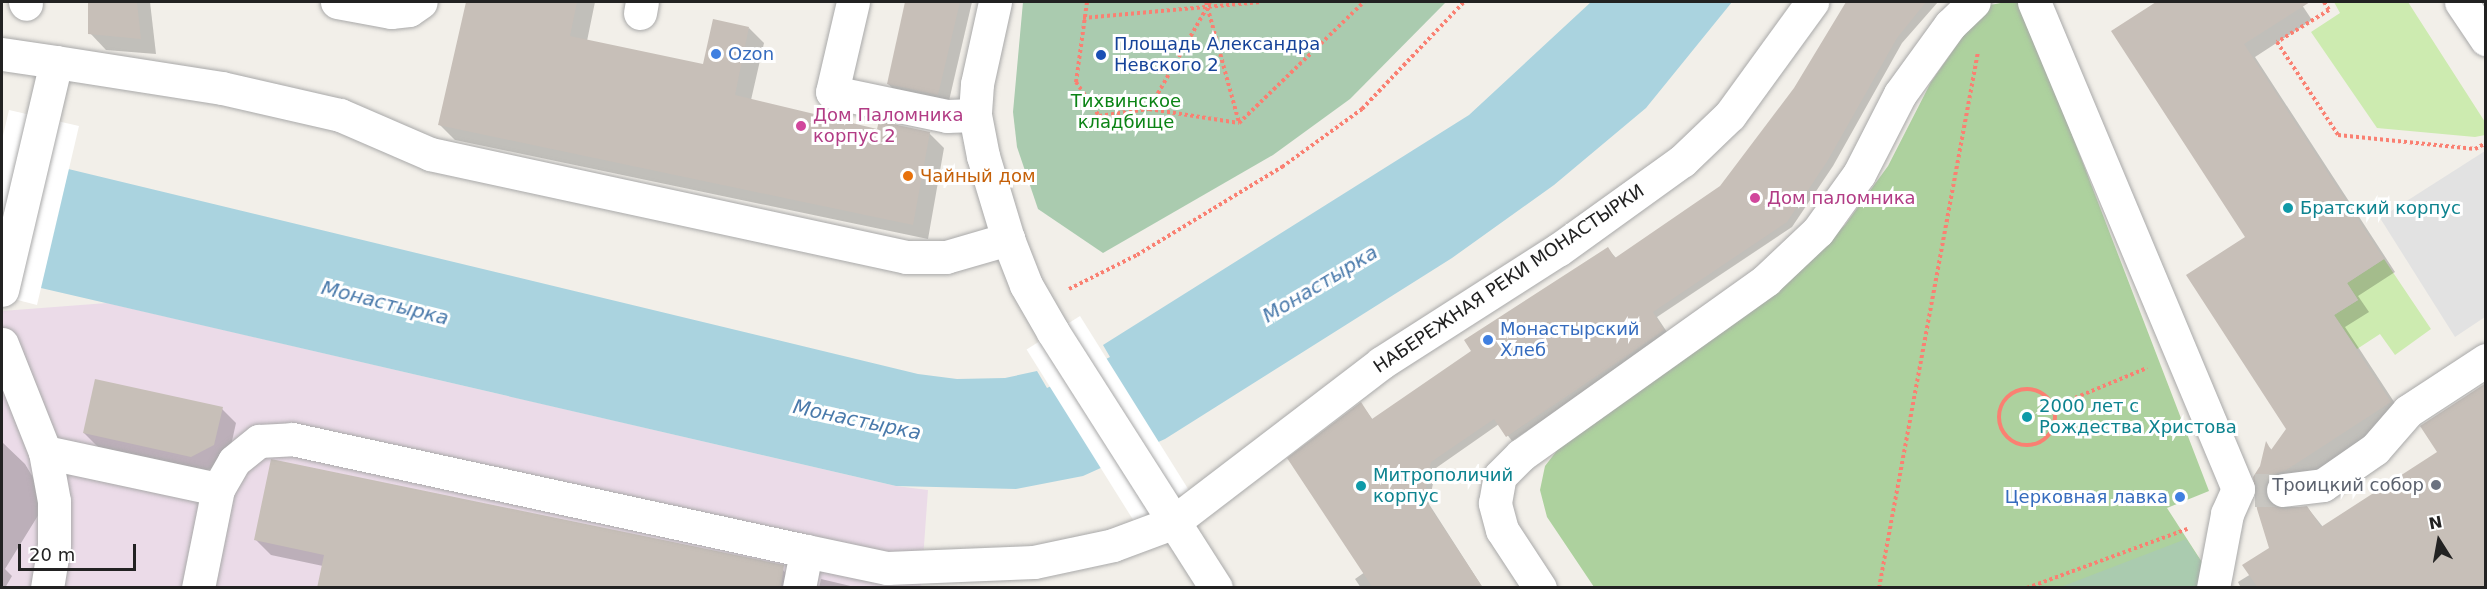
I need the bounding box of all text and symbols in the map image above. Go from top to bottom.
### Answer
place label: Площадь Александра Невского 2 [1114,34,1320,76]
place label: Ozon [728,43,774,65]
marker: Площадь Александра Невского 2 [1092,46,1110,64]
marker: Ozon [709,47,723,61]
park label: Тихвинское кладбище [1071,91,1181,134]
place label: Дом Паломника корпус 2 [813,105,963,148]
marker: Дом Паломника корпус 2 [794,119,808,133]
place label: Чайный дом [920,165,1036,187]
marker: Чайный дом [901,169,915,183]
street label: НАБЕРЕЖНАЯ РЕКИ МОНАСТЫРКИ [1370,180,1648,378]
place label: Дом паломника [1767,187,1916,209]
marker: Дом паломника [1748,191,1762,205]
place label: Братский корпус [2300,197,2461,219]
marker: Братский корпус [2281,201,2295,215]
water label: Монастырка [1258,240,1382,328]
water label: Монастырка [319,276,451,330]
place label: Монастырский Хлеб [1500,319,1640,362]
marker: Монастырский Хлеб [1481,333,1495,347]
water label: Монастырка [791,395,923,445]
place label: 2000 лет с Рождества Христова [2039,396,2237,438]
marker: 2000 лет с Рождества Христова [2020,410,2034,424]
place label: Митрополичий корпус [1373,465,1513,508]
place label: Троицкий собор [2272,474,2424,496]
marker: Троицкий собор [2429,478,2443,492]
marker: Митрополичий корпус [1354,479,1368,493]
place label: Церковная лавка [2005,486,2168,508]
marker: Церковная лавка [2173,490,2187,504]
north arrow [2409,511,2469,571]
text: N [2427,512,2444,533]
scale bar [21,532,140,570]
text: 20 m [29,544,75,565]

